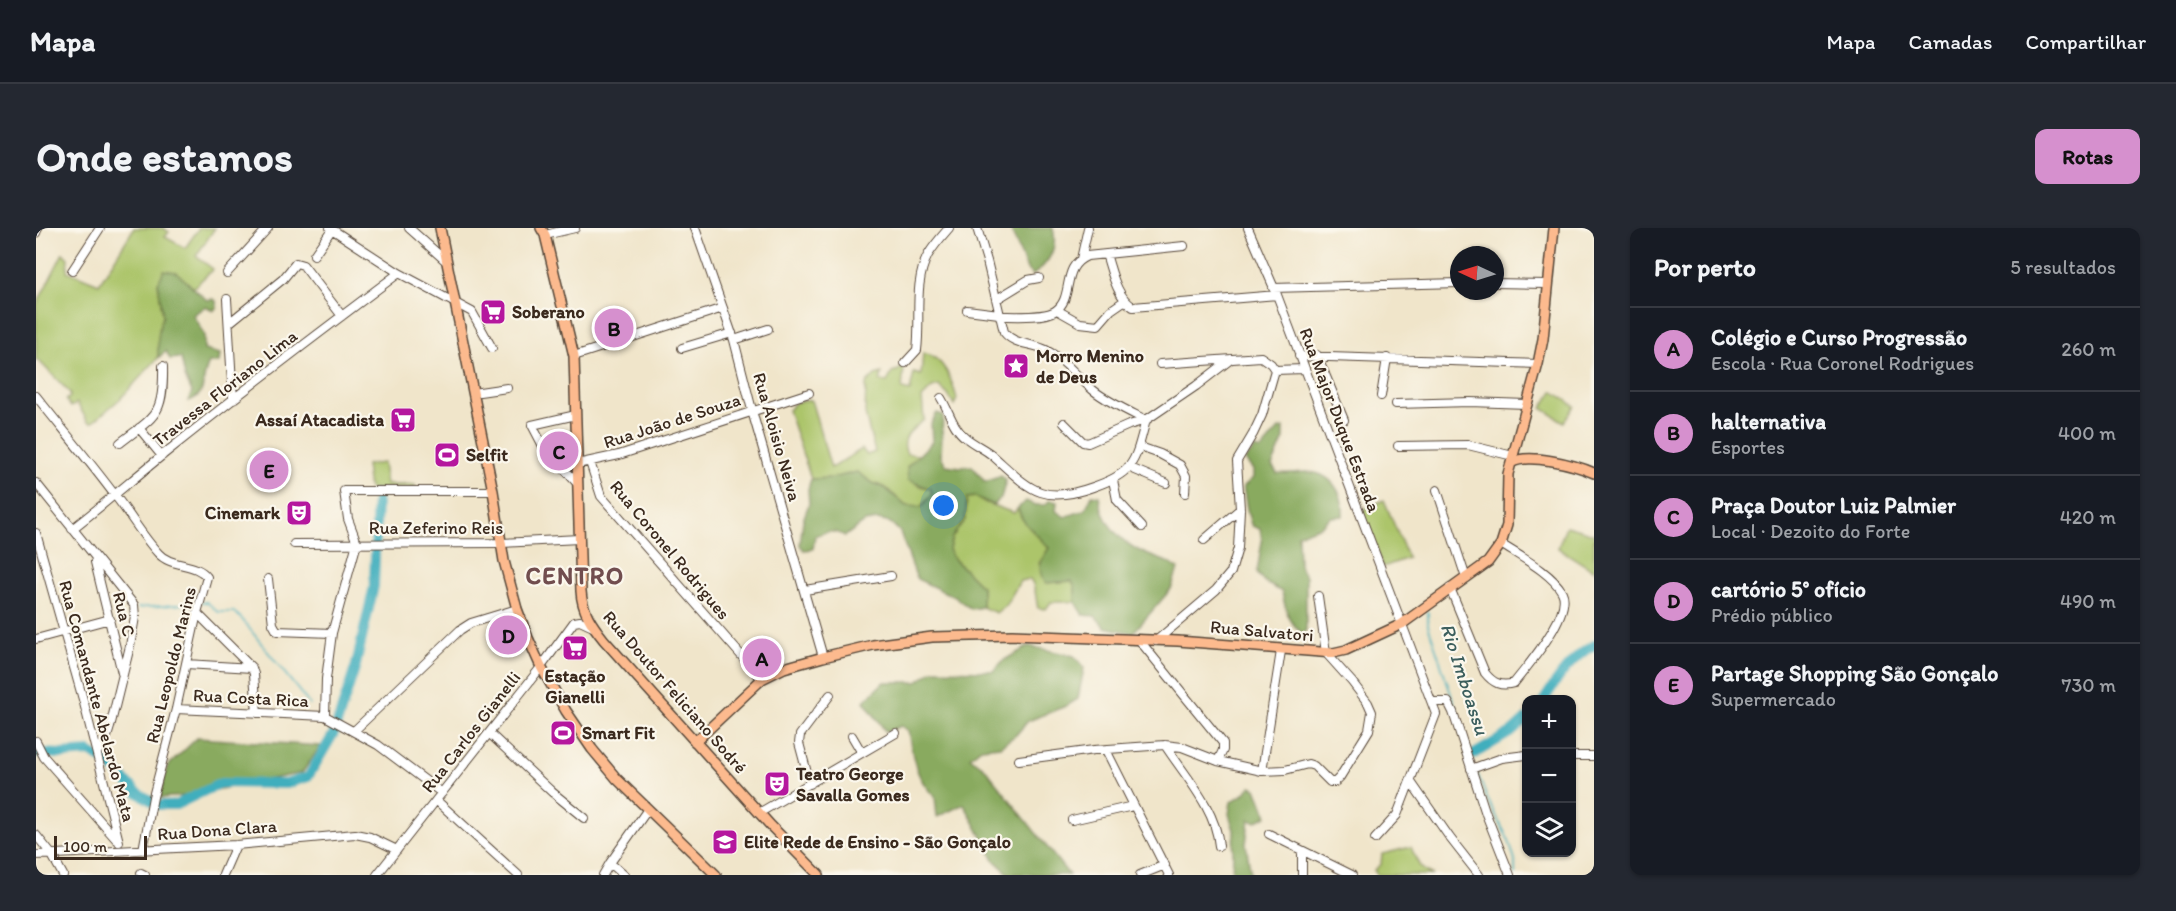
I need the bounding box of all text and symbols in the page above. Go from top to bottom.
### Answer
text: Mapa [30,24,95,58]
text: Mapa [1827,29,1875,54]
text: Camadas [1908,29,1992,54]
text: Compartilhar [2025,29,2146,54]
button: Rotas [2035,129,2140,184]
text: Onde estamos [36,131,293,182]
north arrow [1450,246,1504,300]
text: Por perto [1654,251,1756,283]
text: 5 resultados [2010,255,2116,279]
supermarket icon: Soberano [478,297,508,327]
place label: Soberano [512,301,585,323]
pin: B [594,306,634,350]
street label: Travessa Floriano Lima [148,324,302,451]
text: Colégio e Curso Progressão [1711,324,1967,351]
street label: Rua Major Duque Estrada [1295,325,1386,516]
text: A [1667,337,1680,361]
text: 260 m [2061,337,2116,361]
place label: Morro Menino de Deus [1036,345,1144,388]
place icon: Morro Menino de Deus [1001,351,1031,381]
text: Escola · Rua Coronel Rodrigues [1711,351,1974,375]
street label: Rua Aloisio Neiva [748,370,806,505]
street label: Rua João de Souza [601,388,743,453]
supermarket icon: Assaí Atacadista [388,405,418,435]
text: halternativa [1711,408,1826,435]
place label: Assaí Atacadista [255,409,384,431]
text: B [1667,421,1680,445]
text: 400 m [2058,421,2116,445]
pin: C [540,428,578,474]
text: Esportes [1711,435,1785,459]
sports icon: Selfit [432,440,462,470]
place label: Selfit [466,444,508,466]
pin: E [250,448,288,492]
street label: Rua Coronel Rodrigues [605,476,735,624]
your location [929,491,958,520]
text: Praça Doutor Luiz Palmier [1711,492,1956,519]
theatre icon: Cinemark [284,498,314,528]
place label: Cinemark [205,502,281,524]
text: C [1667,505,1680,529]
text: 420 m [2060,505,2116,529]
street label: Rua Zeferino Reis [369,517,503,539]
text: Local · Dezoito do Forte [1711,519,1910,543]
district label: CENTRO [525,561,625,590]
text: cartório 5° ofício [1711,576,1866,603]
street label: Rua Comandante Abelardo Mata [54,578,140,824]
street label: Rua Leopoldo Marins [141,585,201,745]
street label: Rua C [108,589,140,639]
text: D [1667,589,1680,613]
text: 490 m [2060,589,2116,613]
text: Prédio público [1711,603,1833,627]
street label: Rua Doutor Feliciano Sodré [598,606,752,778]
pin: D [488,612,528,658]
street label: Rua Salvatori [1209,616,1315,646]
water label: Rio Imboassu [1436,620,1495,739]
supermarket icon: Estação Gianelli [560,633,590,663]
pin: A [742,636,782,680]
text: Partage Shopping São Gonçalo [1711,660,1998,687]
place label: Estação Gianelli [544,665,606,708]
street label: Rua Carlos Gianelli [417,667,525,797]
text: E [1668,673,1679,697]
text: 730 m [2062,673,2116,697]
street label: Rua Costa Rica [192,684,310,712]
text: Supermercado [1711,687,1836,711]
map controls [1522,695,1576,857]
button: + [1522,695,1576,749]
sports icon: Smart Fit [548,718,578,748]
place label: Smart Fit [582,722,655,744]
button: − [1522,749,1576,803]
place label: Teatro George Savalla Gomes [795,763,910,806]
theatre icon: Teatro George Savalla Gomes [762,769,792,799]
button: layers [1522,803,1576,857]
street label: Rua Dona Clara [156,815,278,845]
school or university icon: Elite Rede de Ensino - São Gonçalo [710,827,740,857]
place label: Elite Rede de Ensino - São Gonçalo [744,831,1011,853]
scale bar [54,833,147,860]
text: 100 m [63,837,107,856]

